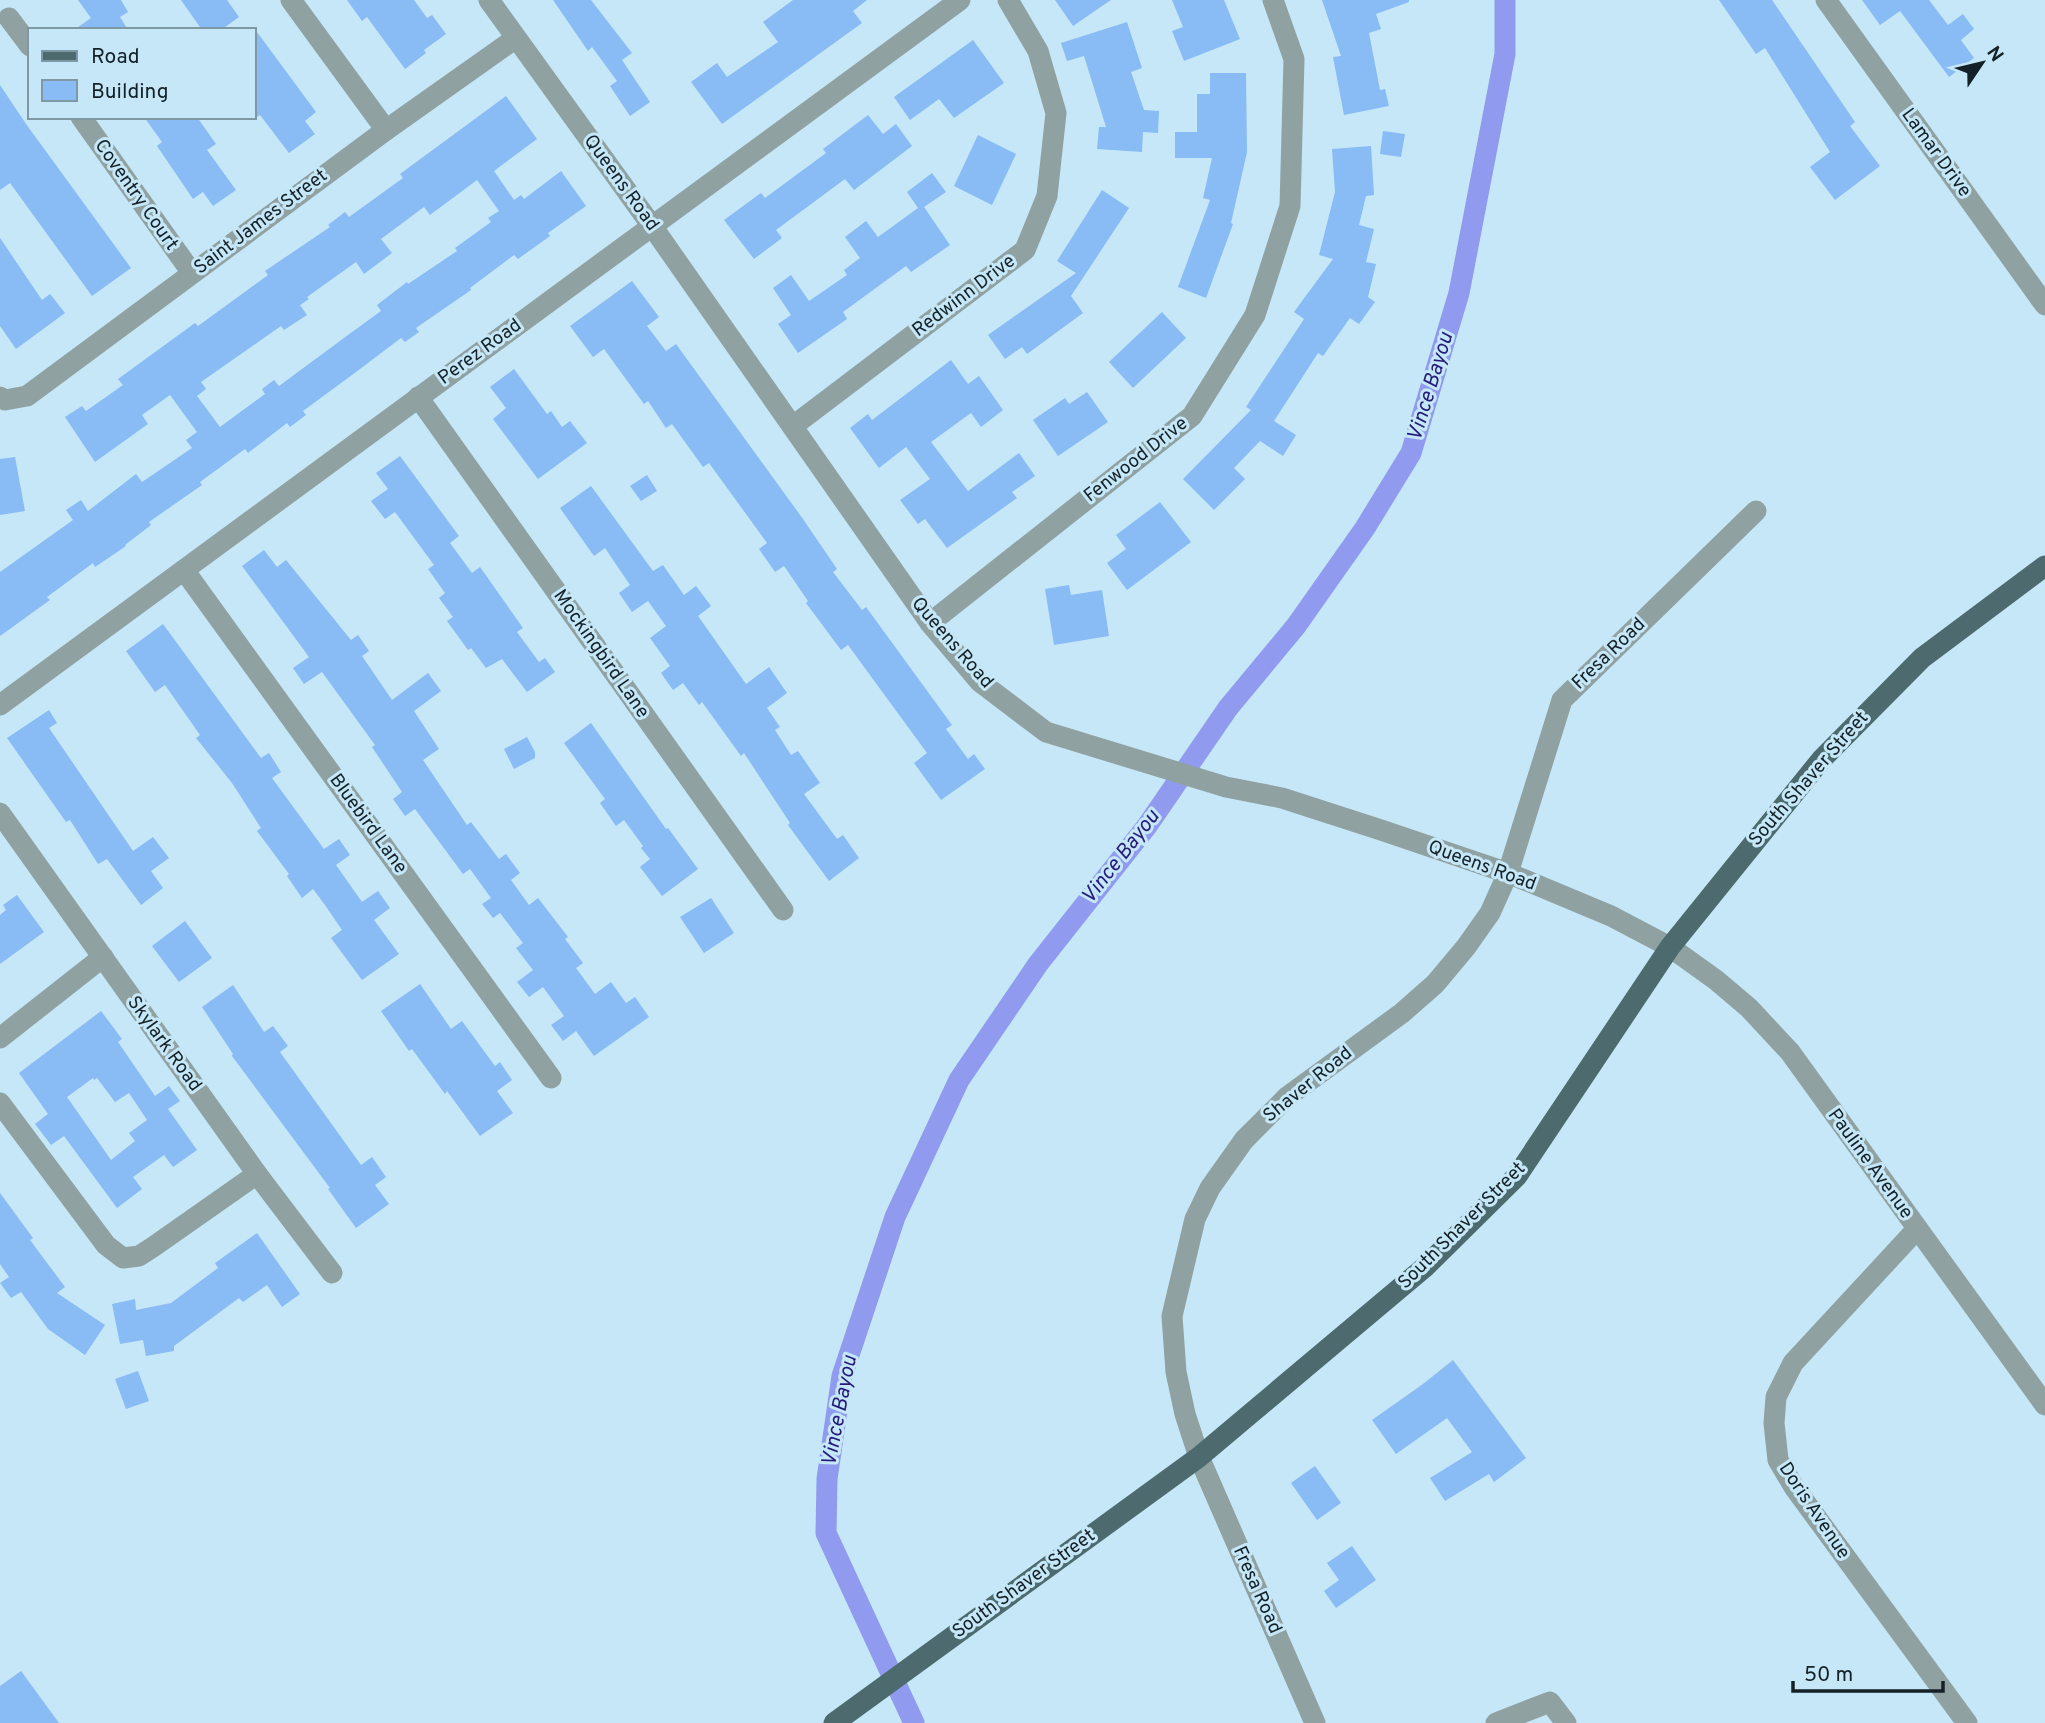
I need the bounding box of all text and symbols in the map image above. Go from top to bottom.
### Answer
legend [28,28,256,119]
north arrow [1947,28,2017,98]
text: N [1981,42,2008,67]
text: Road [91,44,140,71]
text: Building [91,79,169,106]
street label: Lamar Drive [1896,104,1976,202]
street label: Queens Road [578,130,664,236]
street label: Coventry Court [89,135,183,255]
street label: Saint James Street [190,164,332,280]
street label: Redwinn Drive [908,249,1020,343]
street label: Perez Road [434,314,526,390]
water label: Vince Bayou [1402,329,1460,445]
street label: Fenwood Drive [1079,412,1193,508]
street label: Mockingbird Lane [548,585,654,723]
street label: Queens Road [906,592,998,694]
street label: Fresa Road [1567,613,1651,695]
street label: South Shaver Street [1744,707,1874,851]
street label: Bluebird Lane [324,769,412,879]
water label: Vince Bayou [1076,804,1167,910]
street label: Queens Road [1425,835,1539,897]
street label: Skylark Road [121,992,207,1096]
street label: Shaver Road [1258,1042,1358,1128]
street label: Pauline Avenue [1822,1104,1918,1224]
street label: South Shaver Street [1393,1157,1531,1295]
water label: Vince Bayou [816,1353,864,1469]
street label: Doris Avenue [1773,1458,1855,1564]
street label: South Shaver Street [948,1524,1100,1644]
street label: Fresa Road [1227,1542,1287,1638]
scale bar [1793,1650,1944,1694]
text: 50 m [1804,1662,1853,1689]

